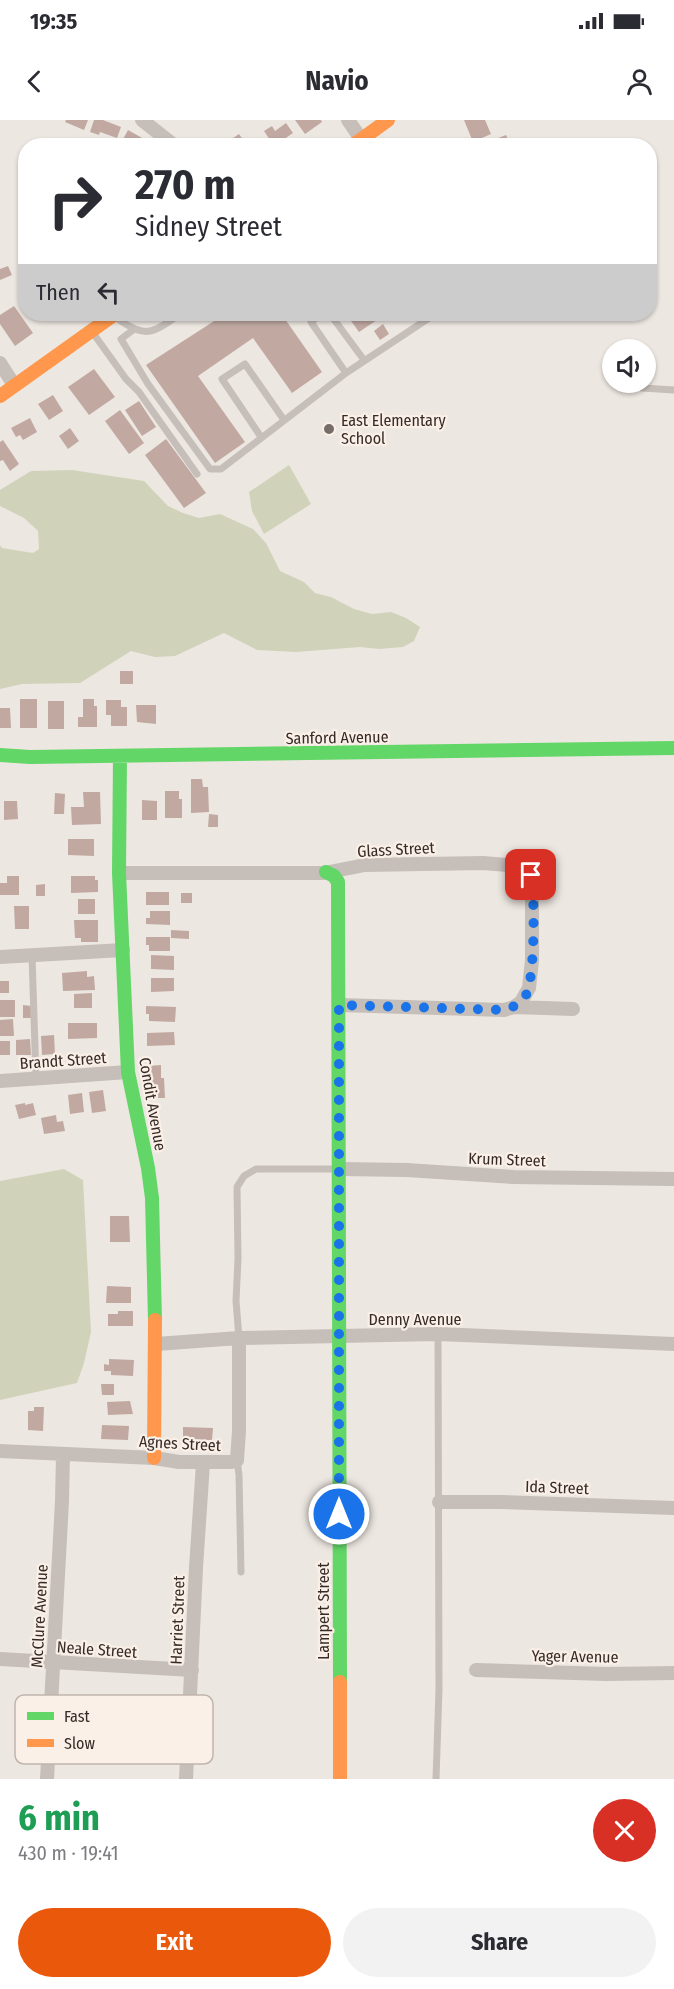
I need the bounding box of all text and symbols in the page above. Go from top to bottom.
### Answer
text: 19:35 [30,8,77,35]
icon: back [18,65,51,98]
text: Navio [305,65,369,97]
icon: person [623,65,656,98]
text: 270 m [135,160,235,210]
icon: right [36,162,114,240]
text: Sidney Street [135,211,282,243]
icon: left [92,276,125,309]
text: Then [36,279,80,306]
map controls [602,339,656,393]
button: sound [602,339,656,393]
place label: East Elementary School [341,411,446,448]
marker: East Elementary School [322,422,336,436]
street label: Sanford Avenue [285,727,389,748]
street label: Glass Street [357,838,436,861]
pin [505,849,556,900]
icon: arrive [514,858,547,891]
street label: Brandt Street [19,1048,108,1073]
street label: Condit Avenue [135,1056,170,1152]
street label: Krum Street [468,1149,547,1170]
street label: Denny Avenue [369,1310,462,1329]
street label: Agnes Street [138,1432,222,1455]
street label: Ida Street [525,1477,590,1498]
position arrow [307,1482,371,1546]
street label: Lampert Street [314,1562,333,1660]
street label: McClure Avenue [27,1564,52,1668]
street label: Harriet Street [166,1574,189,1665]
street label: Neale Street [56,1637,138,1662]
street label: Yager Avenue [531,1646,619,1667]
legend [15,1695,213,1764]
text: Fast [64,1707,91,1726]
text: Slow [64,1734,95,1753]
text: 6 min [18,1796,100,1840]
button: close [593,1799,656,1862]
text: 430 m · 19:41 [18,1841,119,1865]
button: Exit [18,1908,331,1977]
button: Share [343,1908,656,1977]

